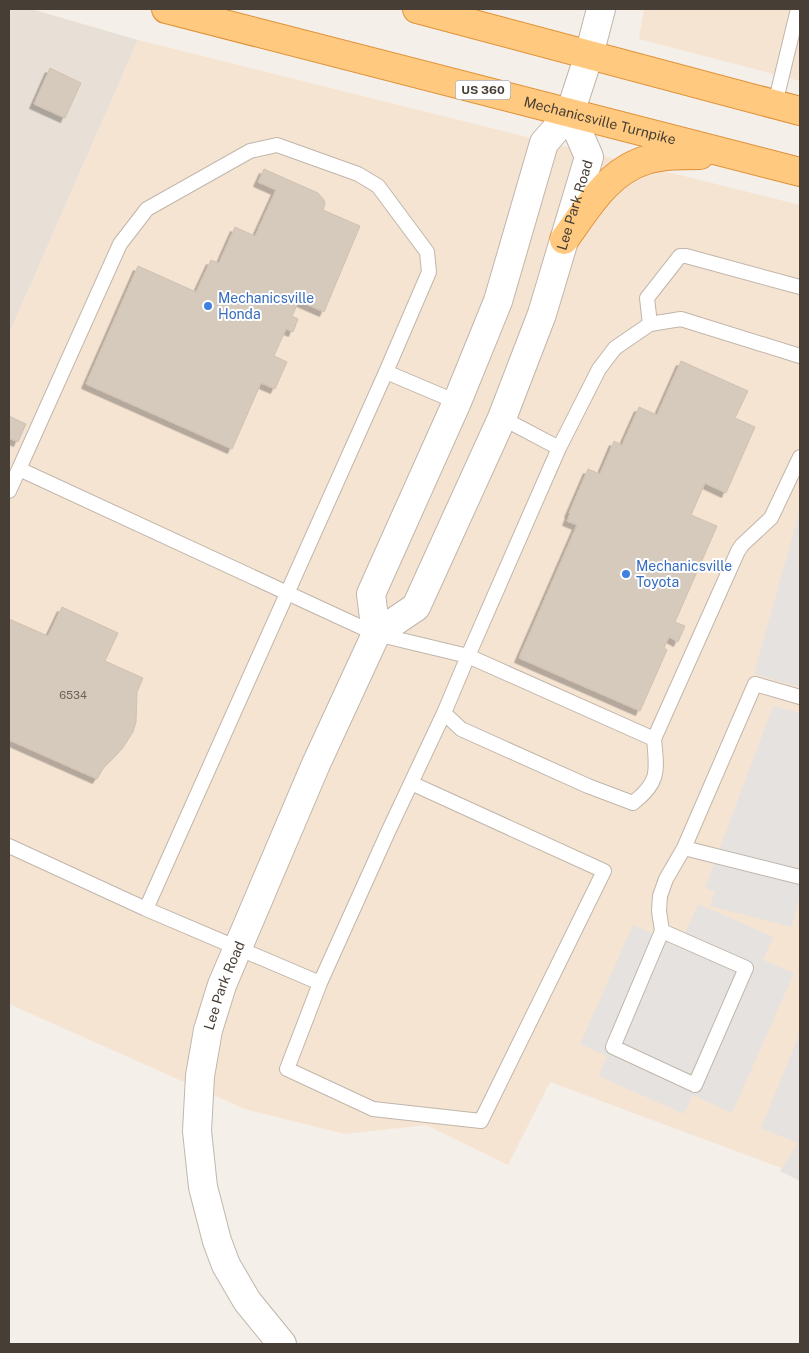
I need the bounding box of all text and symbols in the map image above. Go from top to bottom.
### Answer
road number: US 360 [456,80,510,100]
street label: Mechanicsville Turnpike [522,93,678,148]
street label: Lee Park Road [554,158,596,252]
place label: Mechanicsville Honda [218,290,314,322]
marker: Mechanicsville Honda [202,300,214,312]
place label: Mechanicsville Toyota [636,558,732,590]
marker: Mechanicsville Toyota [620,568,632,580]
house number: 6534 [59,689,87,701]
street label: Lee Park Road [201,939,248,1032]

